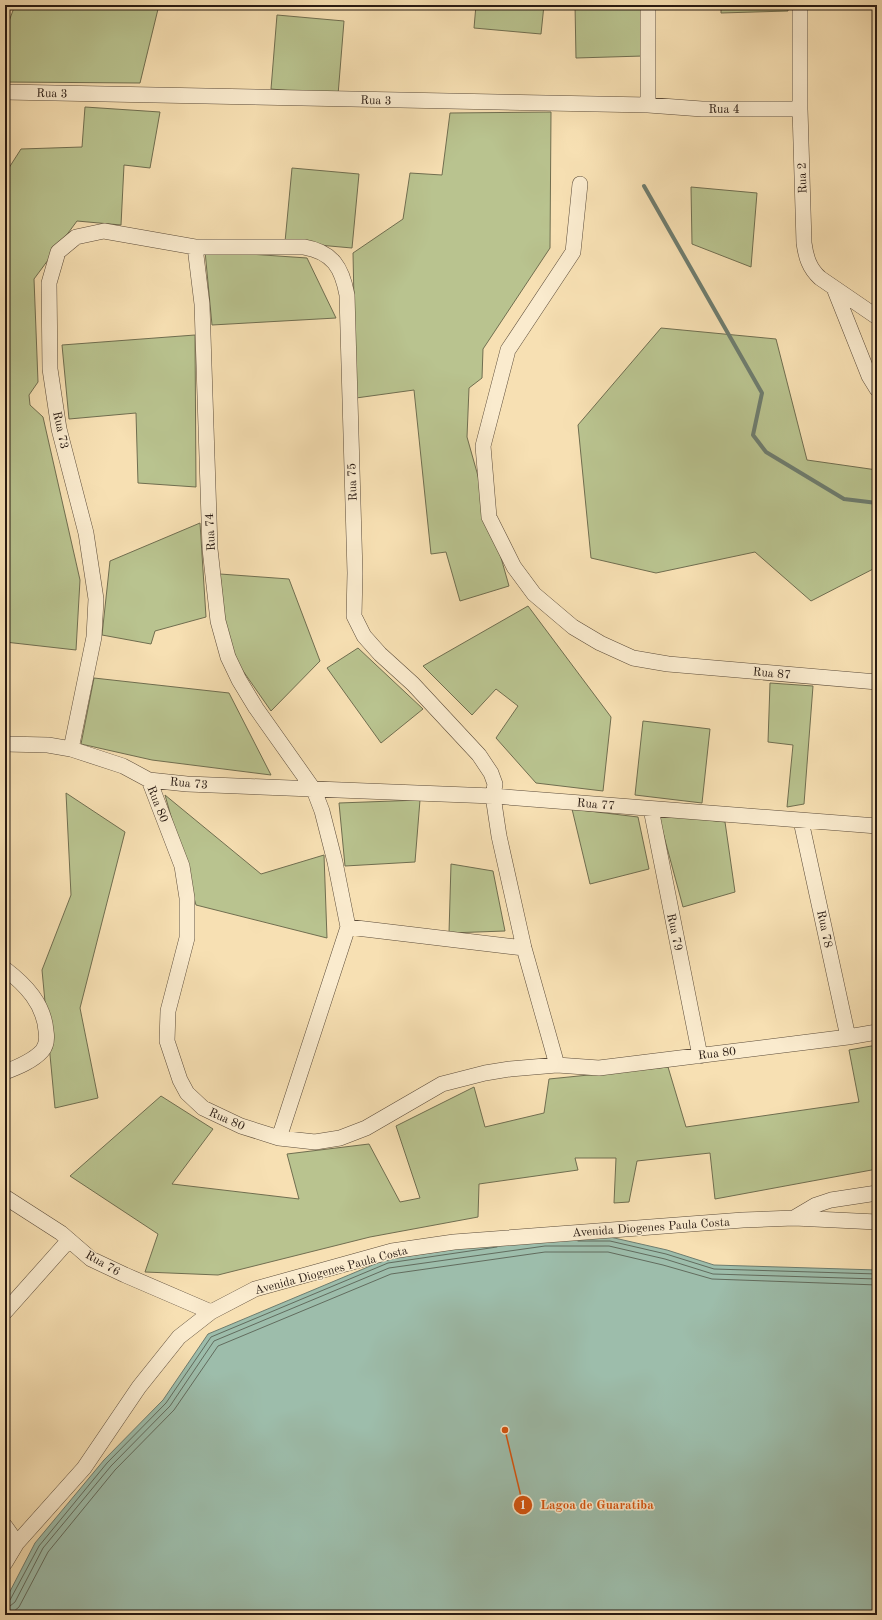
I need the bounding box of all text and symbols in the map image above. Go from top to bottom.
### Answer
street label: Rua 3 [36,88,68,100]
street label: Rua 3 [360,95,392,107]
street label: Rua 4 [708,104,740,116]
street label: Rua 2 [796,162,810,194]
street label: Rua 73 [50,410,70,450]
street label: Rua 75 [345,463,360,501]
street label: Rua 74 [204,513,218,551]
street label: Rua 87 [752,666,791,682]
street label: Rua 73 [169,776,208,792]
street label: Rua 80 [144,784,170,824]
street label: Rua 77 [576,797,615,813]
street label: Rua 78 [814,909,834,949]
street label: Rua 79 [664,912,684,952]
street label: Rua 80 [697,1046,737,1062]
street label: Rua 80 [207,1107,247,1133]
street label: Avenida Diogenes Paula Costa [572,1216,730,1239]
street label: Avenida Diogenes Paula Costa [253,1245,409,1297]
street label: Rua 76 [83,1249,122,1279]
callout: Lagoa de Guaratiba [513,1492,662,1517]
text: Lagoa de Guaratiba [540,1499,654,1512]
text: 1 [520,1500,526,1512]

